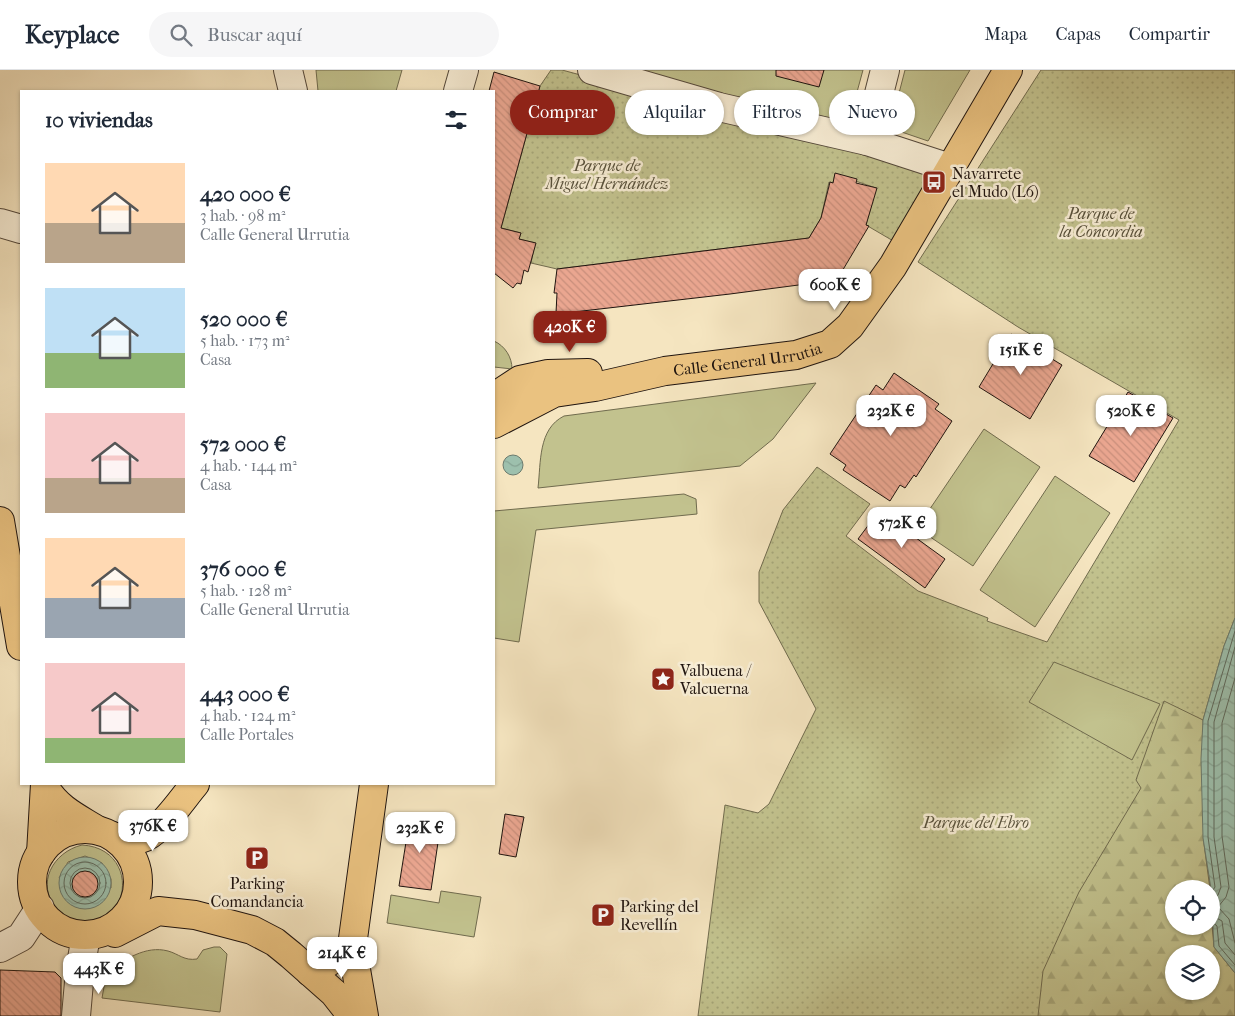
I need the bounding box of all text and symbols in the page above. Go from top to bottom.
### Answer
search box [149,12,499,57]
text: Keyplace [25,21,119,49]
icon: search [167,21,195,49]
text: Buscar aquí [207,24,302,46]
text: Mapa [985,24,1027,45]
text: Capas [1055,24,1101,45]
text: Compartir [1129,24,1210,45]
chip: Comprar [510,90,615,135]
chip: Alquilar [625,90,724,135]
chip: Filtros [734,90,819,135]
chip: Nuevo [829,90,915,135]
icon: filters [442,106,470,134]
text: 10 viviendas [45,108,153,132]
park label: Parque de Miguel Hernández [545,156,668,193]
place label: Navarrete el Mudo (L6) [952,164,1039,201]
bus stop icon: Navarrete el Mudo (L6) [921,169,947,195]
text: 420 000 € [200,182,291,206]
icon: home [85,183,145,243]
park label: Parque de la Concordia [1058,204,1143,241]
text: 3 hab. · 98 m² [200,206,286,225]
text: Calle General Urrutia [200,225,350,244]
pin: 600K € [794,268,876,311]
text: 600K € [810,275,860,294]
text: 520 000 € [200,307,288,331]
icon: home [85,308,145,368]
pin: 420K € [529,310,611,353]
text: 420K € [544,317,596,336]
text: 5 hab. · 173 m² [200,331,290,350]
pin: 151K € [980,334,1062,376]
street label: Calle General Urrutia [672,338,824,379]
text: 151K € [1000,340,1042,359]
text: Casa [200,350,231,369]
pin: 232K € [850,394,932,437]
pin: 520K € [1090,394,1172,437]
text: 232K € [867,401,915,420]
text: 520K € [1107,401,1155,420]
text: 572 000 € [200,432,286,456]
icon: home [85,433,145,493]
text: 4 hab. · 144 m² [200,456,297,475]
text: Casa [200,475,231,494]
pin: 572K € [861,506,943,549]
text: 572K € [878,513,926,532]
text: 376 000 € [200,557,286,581]
icon: home [85,558,145,618]
text: 5 hab. · 128 m² [200,581,292,600]
text: Calle General Urrutia [200,600,350,619]
place label: Valbuena / Valcuerna [679,661,752,698]
place icon: Valbuena / Valcuerna [650,666,676,692]
text: 443 000 € [200,682,290,706]
icon: home [85,683,145,743]
text: 4 hab. · 124 m² [200,706,295,725]
text: Calle Portales [200,725,294,744]
pin: 376K € [112,810,194,852]
pin: 232K € [379,812,461,854]
park label: Parque del Ebro [922,813,1029,832]
text: 376K € [129,816,177,835]
text: 232K € [396,818,444,837]
parking icon: Parking Comandancia [244,845,270,871]
place label: Parking Comandancia [210,874,304,911]
map controls [1165,880,1220,1000]
button: locate [1165,880,1220,935]
place label: Parking del Revellín [620,897,699,934]
parking icon: Parking del Revellín [590,902,616,928]
pin: 214K € [301,936,383,979]
text: 214K € [318,943,366,962]
button: layers [1165,945,1220,1000]
pin: 443K € [58,952,140,995]
text: 443K € [74,959,124,978]

